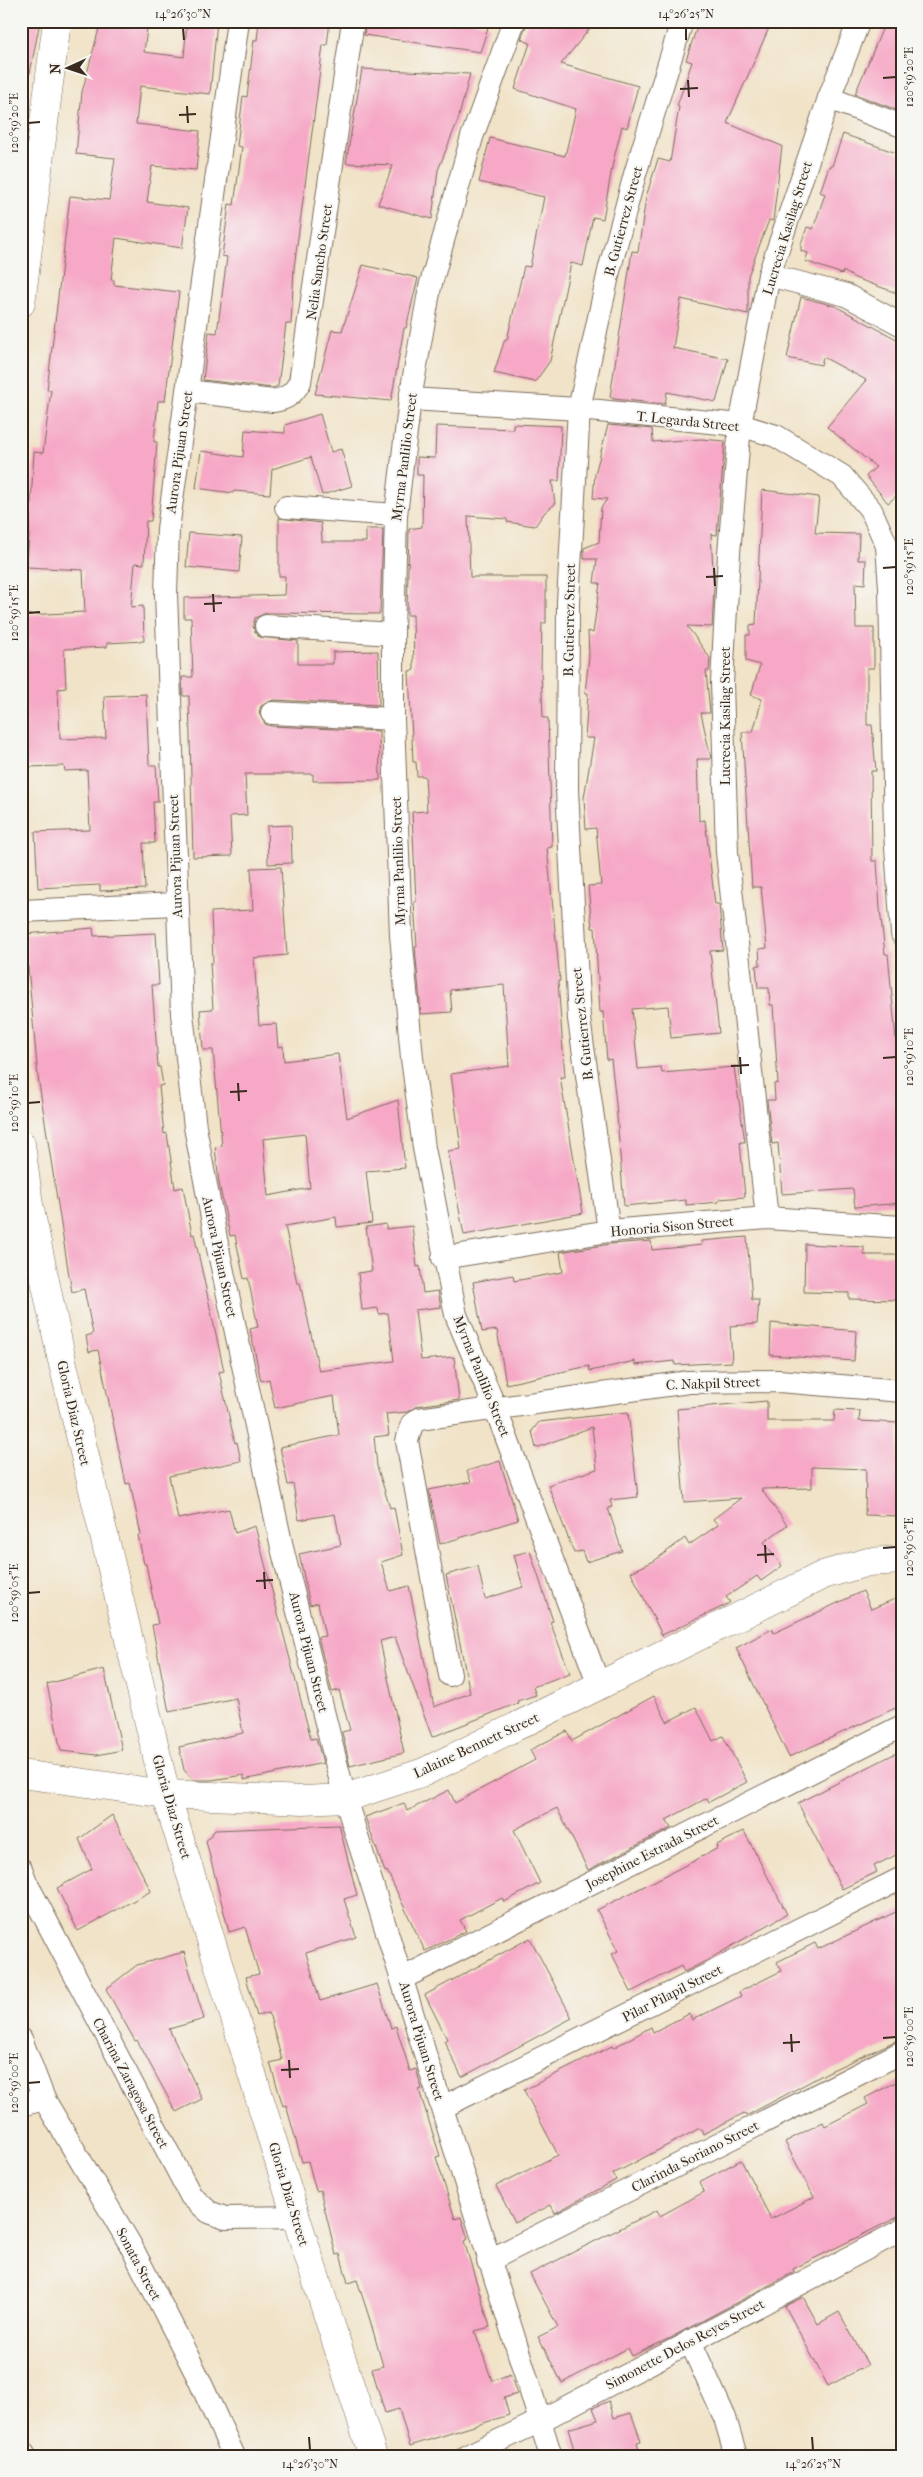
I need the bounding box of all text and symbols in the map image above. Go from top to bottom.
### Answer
text: 14°26'30"N [155,7,211,21]
text: 14°26'25"N [658,7,714,21]
north arrow [42,42,92,92]
text: 120°59'20"E [902,47,916,107]
text: N [47,63,64,74]
text: 120°59'20"E [7,93,21,153]
street label: Lucrecia Kasilag Street [759,159,816,297]
street label: B. Gutierrez Street [601,164,646,278]
street label: Nelia Sancho Street [303,203,336,321]
street label: Aurora Pijuan Street [162,390,197,516]
street label: Myrna Panlilio Street [388,392,421,522]
street label: T. Legarda Street [635,408,740,435]
text: 120°59'15"E [902,539,916,595]
street label: B. Gutierrez Street [560,563,579,677]
text: 120°59'15"E [7,585,21,641]
street label: Lucrecia Kasilag Street [717,647,734,785]
street label: Aurora Pijuan Street [165,794,186,919]
street label: Myrna Panlilio Street [388,796,409,926]
street label: B. Gutierrez Street [568,967,597,1081]
text: 120°59'10"E [902,1028,916,1086]
text: 120°59'10"E [7,1074,21,1132]
street label: Aurora Pijuan Street [198,1194,241,1319]
street label: Honoria Sison Street [609,1213,735,1240]
street label: Myrna Panlilio Street [449,1313,514,1439]
street label: Gloria Diaz Street [53,1359,94,1467]
street label: C. Nakpil Street [665,1373,761,1394]
text: 120°59'05"E [902,1517,916,1577]
text: 120°59'05"E [7,1563,21,1623]
street label: Aurora Pijuan Street [285,1589,332,1714]
street label: Lalaine Bennett Street [411,1709,542,1782]
street label: Gloria Diaz Street [149,1753,195,1861]
street label: Josephine Estrada Street [582,1812,721,1894]
street label: Pilar Pilapil Street [619,1961,725,2026]
street label: Aurora Pijuan Street [395,1979,448,2103]
text: 120°59'00"E [902,2007,916,2067]
street label: Charina Zaragosa Street [89,2015,172,2152]
text: 120°59'00"E [7,2053,21,2113]
street label: Clarinda Soriano Street [629,2117,762,2196]
street label: Gloria Diaz Street [265,2140,312,2248]
street label: Sonata Street [112,2225,165,2304]
street label: Simonette Delos Reyes Street [603,2295,767,2394]
text: 14°26'30"N [282,2457,338,2471]
text: 14°26'25"N [785,2457,841,2471]

